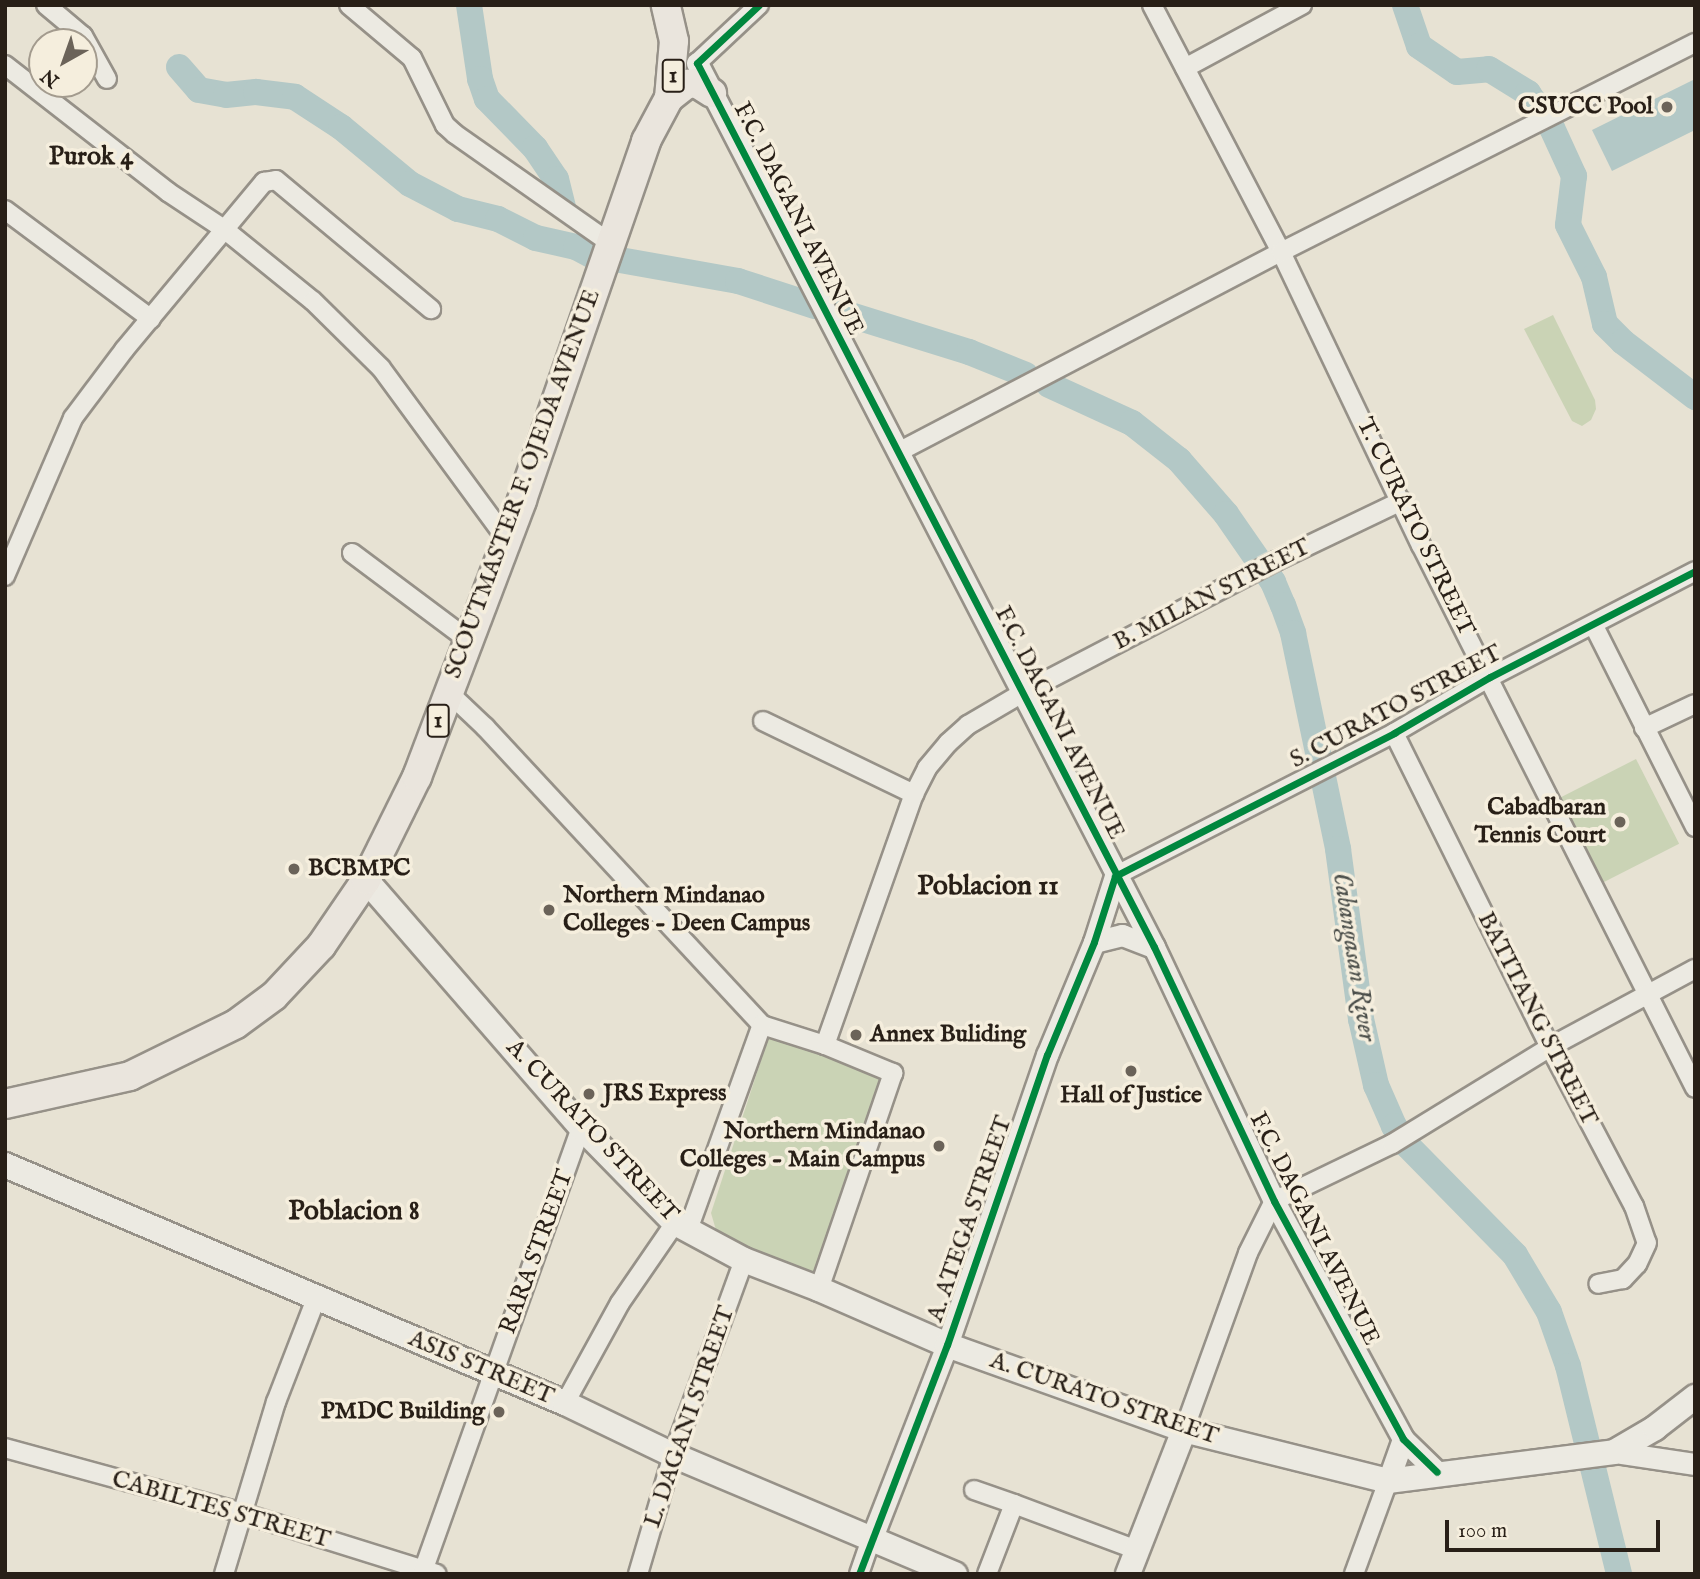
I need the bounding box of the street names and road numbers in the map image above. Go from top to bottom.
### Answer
road number: 1 [661,57,685,96]
street label: F.C. DAGANI AVENUE [727,98,869,340]
street label: SCOUTMASTER F. OJEDA AVENUE [439,286,607,682]
street label: T. CURATO STREET [1350,413,1480,641]
street label: B. MILAN STREET [1109,533,1315,657]
street label: F.C. DAGANI AVENUE [988,602,1130,844]
street label: S. CURATO STREET [1285,639,1507,775]
road number: 1 [426,702,450,740]
street label: BATITANG STREET [1471,907,1603,1131]
street label: A. CURATO STREET [500,1034,684,1228]
street label: F.C. DAGANI AVENUE [1243,1108,1385,1350]
street label: A. ATEGA STREET [921,1112,1019,1326]
street label: RARA STREET [494,1166,580,1338]
street label: L. DAGANI STREET [639,1303,741,1531]
street label: ASIS STREET [404,1324,558,1412]
street label: A. CURATO STREET [986,1346,1222,1452]
street label: CABILTES STREET [109,1465,333,1555]

